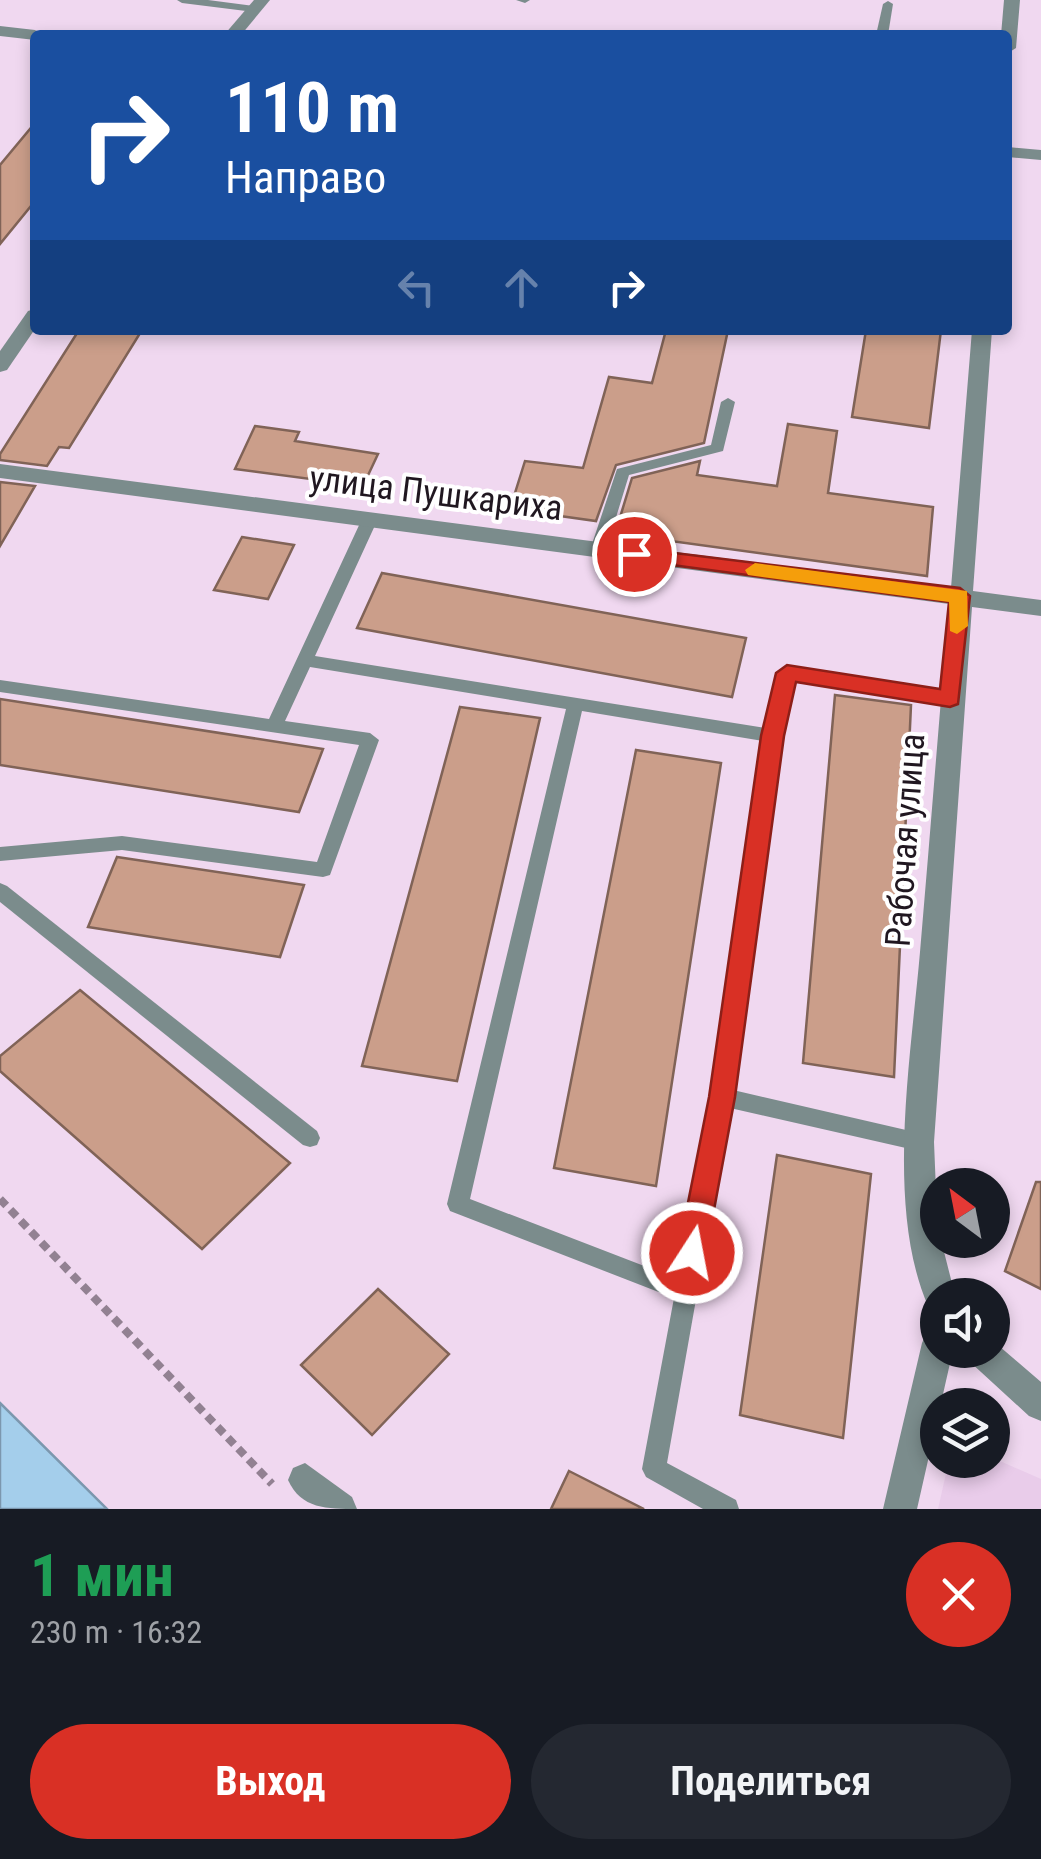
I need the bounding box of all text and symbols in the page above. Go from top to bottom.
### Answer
text: 110 m [225,67,399,149]
icon: right [60,70,190,200]
text: Направо [225,151,386,204]
icon: left [389,260,444,315]
icon: ahead [494,260,549,315]
icon: right [599,260,654,315]
street label: улица Пушкариха [307,458,565,529]
pin [592,512,677,597]
icon: arrive [607,527,662,582]
street label: Рабочая улица [878,732,933,948]
north arrow [920,1168,1010,1258]
map controls [920,1168,1010,1478]
position arrow [640,1201,744,1305]
button: sound [920,1278,1010,1368]
button: layers [920,1388,1010,1478]
text: 1 мин [30,1540,174,1611]
button: close [906,1542,1011,1647]
text: 230 m · 16:32 [30,1613,202,1651]
button: Выход [30,1724,511,1839]
button: Поделиться [531,1724,1011,1839]

